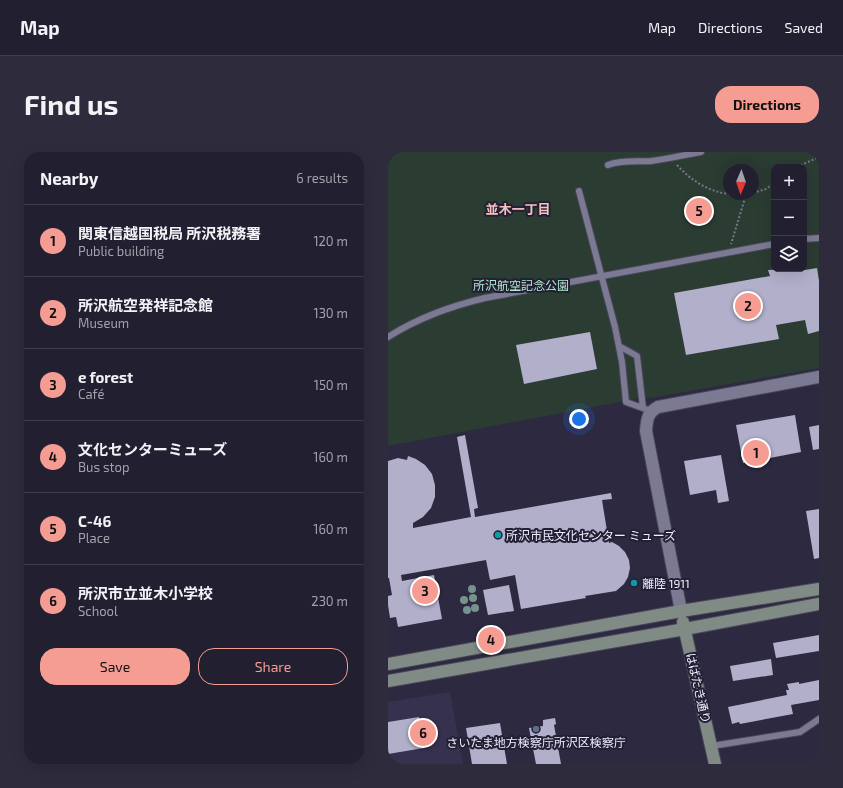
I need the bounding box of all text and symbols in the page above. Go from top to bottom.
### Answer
text: Map [20,16,60,39]
text: Map [648,19,676,36]
text: Directions [698,19,763,36]
text: Saved [785,19,823,36]
button: Directions [715,86,819,123]
text: Find us [24,87,118,121]
north arrow [723,164,759,200]
map controls [771,164,807,272]
button: + [771,164,807,200]
text: Nearby [40,168,98,188]
text: 6 results [296,170,348,186]
pin: 5 [686,196,712,226]
button: − [771,200,807,236]
district label: 並木一丁目 [485,201,551,217]
text: 関東信越国税局 所沢税務署 [78,224,261,242]
text: 1 [50,233,56,249]
text: 120 m [313,233,348,249]
button: layers [771,236,807,272]
text: Public building [78,243,164,259]
park label: 所沢航空記念公園 [473,278,569,292]
pin: 2 [735,291,761,321]
text: 所沢航空発祥記念館 [78,296,213,314]
text: 2 [49,305,57,321]
text: 130 m [313,305,348,321]
text: Museum [78,315,129,331]
text: e forest [78,368,133,386]
text: 3 [49,377,57,393]
text: 150 m [314,377,348,393]
text: Café [78,386,104,402]
your location [569,409,589,429]
pin: 1 [743,438,769,468]
text: 文化センターミューズ [78,440,227,458]
text: 4 [49,449,57,465]
text: 160 m [313,449,348,465]
text: Bus stop [78,459,129,475]
text: C-46 [78,512,111,530]
text: 5 [49,521,57,537]
text: 160 m [313,521,348,537]
place label: 所沢市民文化センター ミューズ [506,528,676,542]
text: Place [78,530,110,546]
marker: 所沢市民文化センター ミューズ [493,530,503,540]
pin: 3 [412,576,438,606]
place label: 離陸 1911 [642,576,690,590]
marker: 離陸 1911 [629,578,639,588]
text: 所沢市立並木小学校 [78,584,213,602]
text: 6 [49,593,57,609]
text: 230 m [311,593,348,609]
text: School [78,603,118,619]
pin: 4 [478,625,504,655]
button: Save [40,648,190,685]
button: Share [198,648,348,685]
street label: はばたき通り [684,651,714,725]
pin: 6 [410,718,436,748]
marker: さいたま地方検察庁所沢区検察庁 [531,724,541,734]
place label: さいたま地方検察庁所沢区検察庁 [446,735,626,749]

